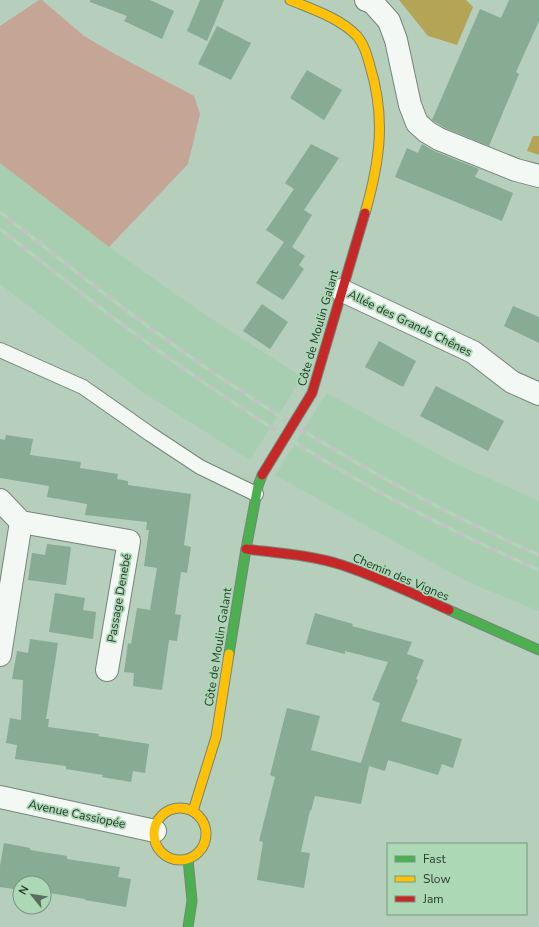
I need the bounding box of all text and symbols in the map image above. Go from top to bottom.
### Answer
street label: Côte de Moulin Galant [294,267,342,388]
street label: Allée des Grands Chênes [345,286,475,360]
street label: Chemin des Vignes [350,549,452,605]
street label: Passage Denebé [103,552,135,644]
street label: Côte de Moulin Galant [201,586,235,708]
street label: Avenue Cassiopée [27,796,127,832]
legend [387,843,527,915]
text: Fast [423,851,446,867]
text: Slow [423,871,451,887]
north arrow [12,875,52,915]
text: N [15,883,32,898]
text: Jam [422,891,444,907]

